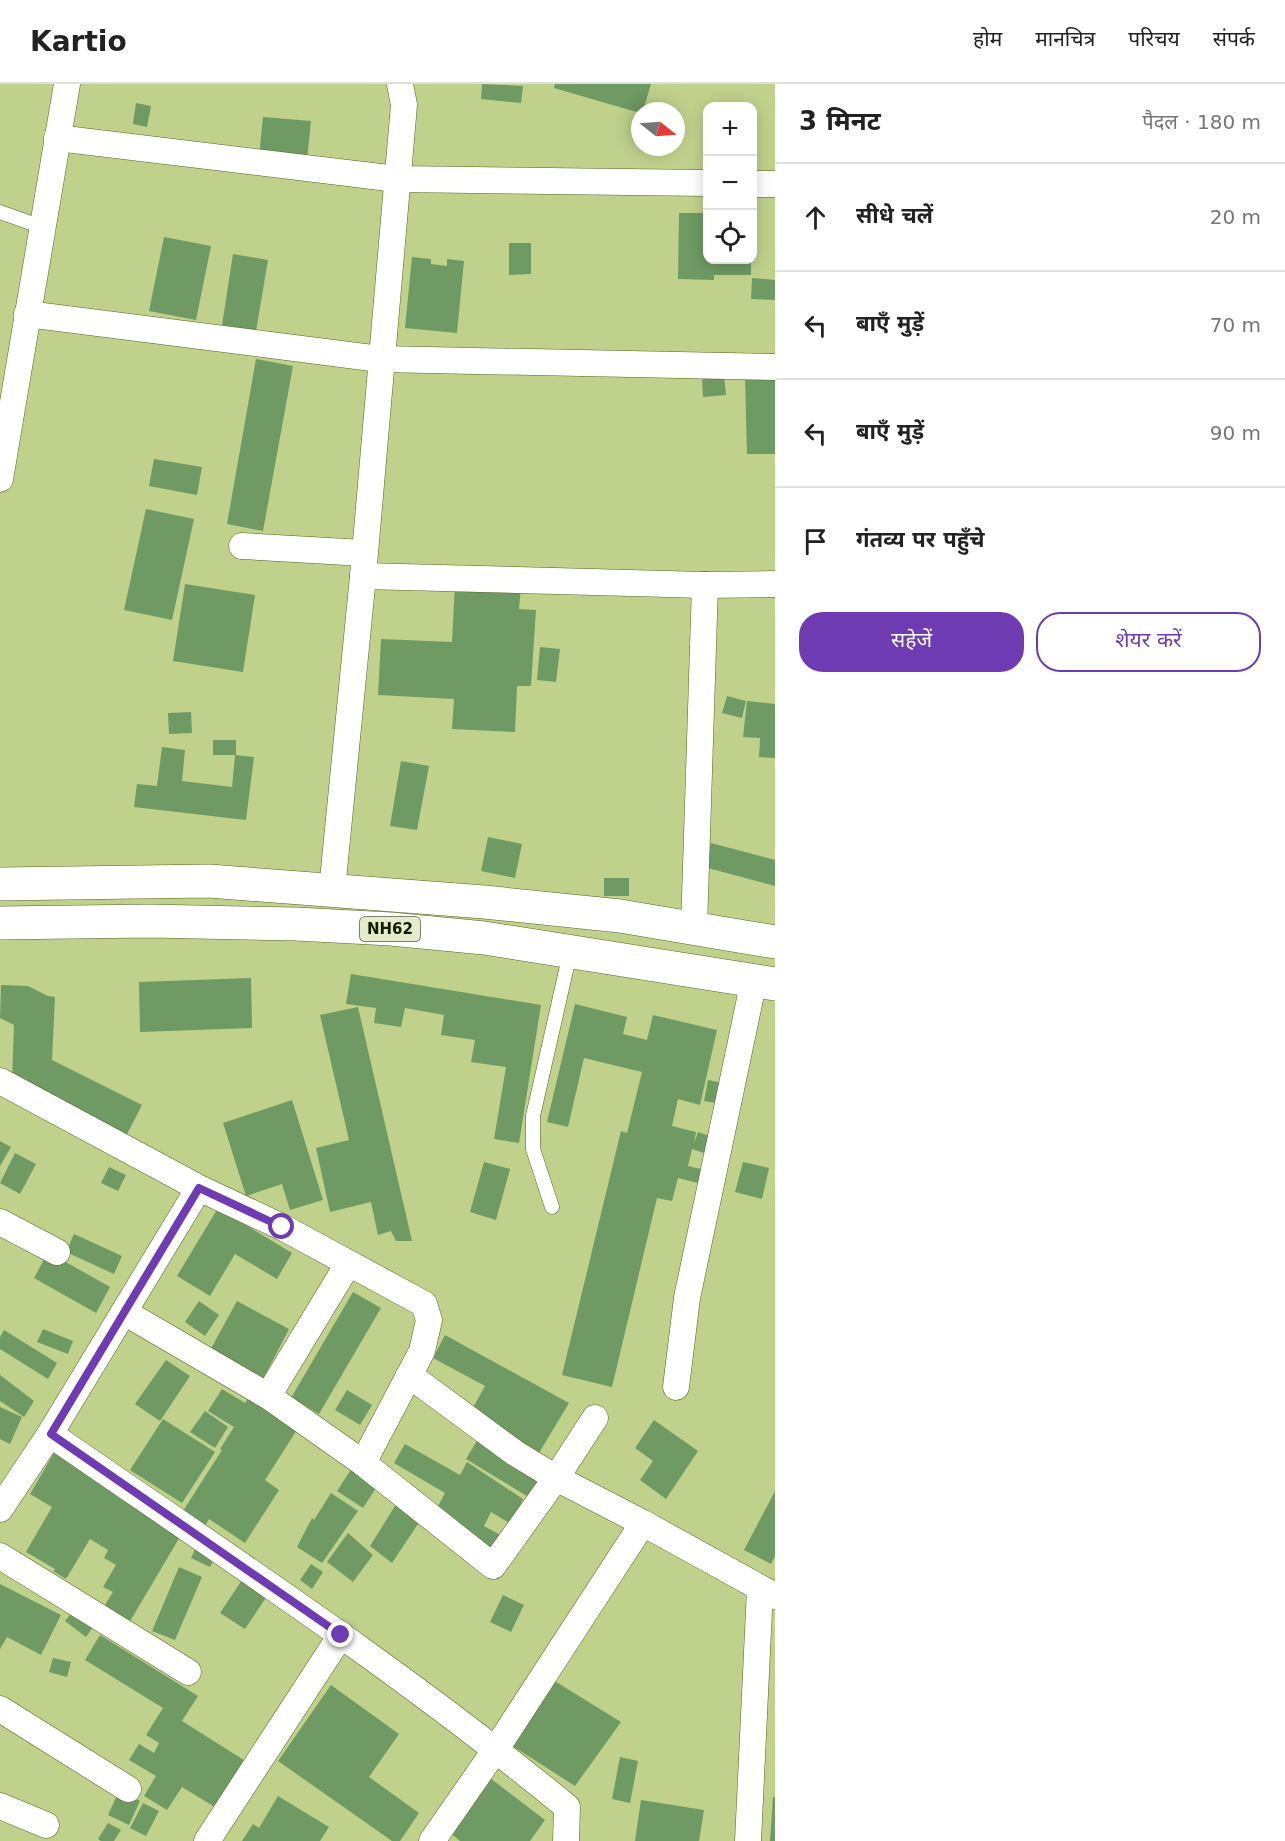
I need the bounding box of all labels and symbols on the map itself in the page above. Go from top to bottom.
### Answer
north arrow [631,102,685,156]
road number: NH62 [360,917,420,941]
route start [268,1213,294,1239]
route end [327,1621,353,1647]

